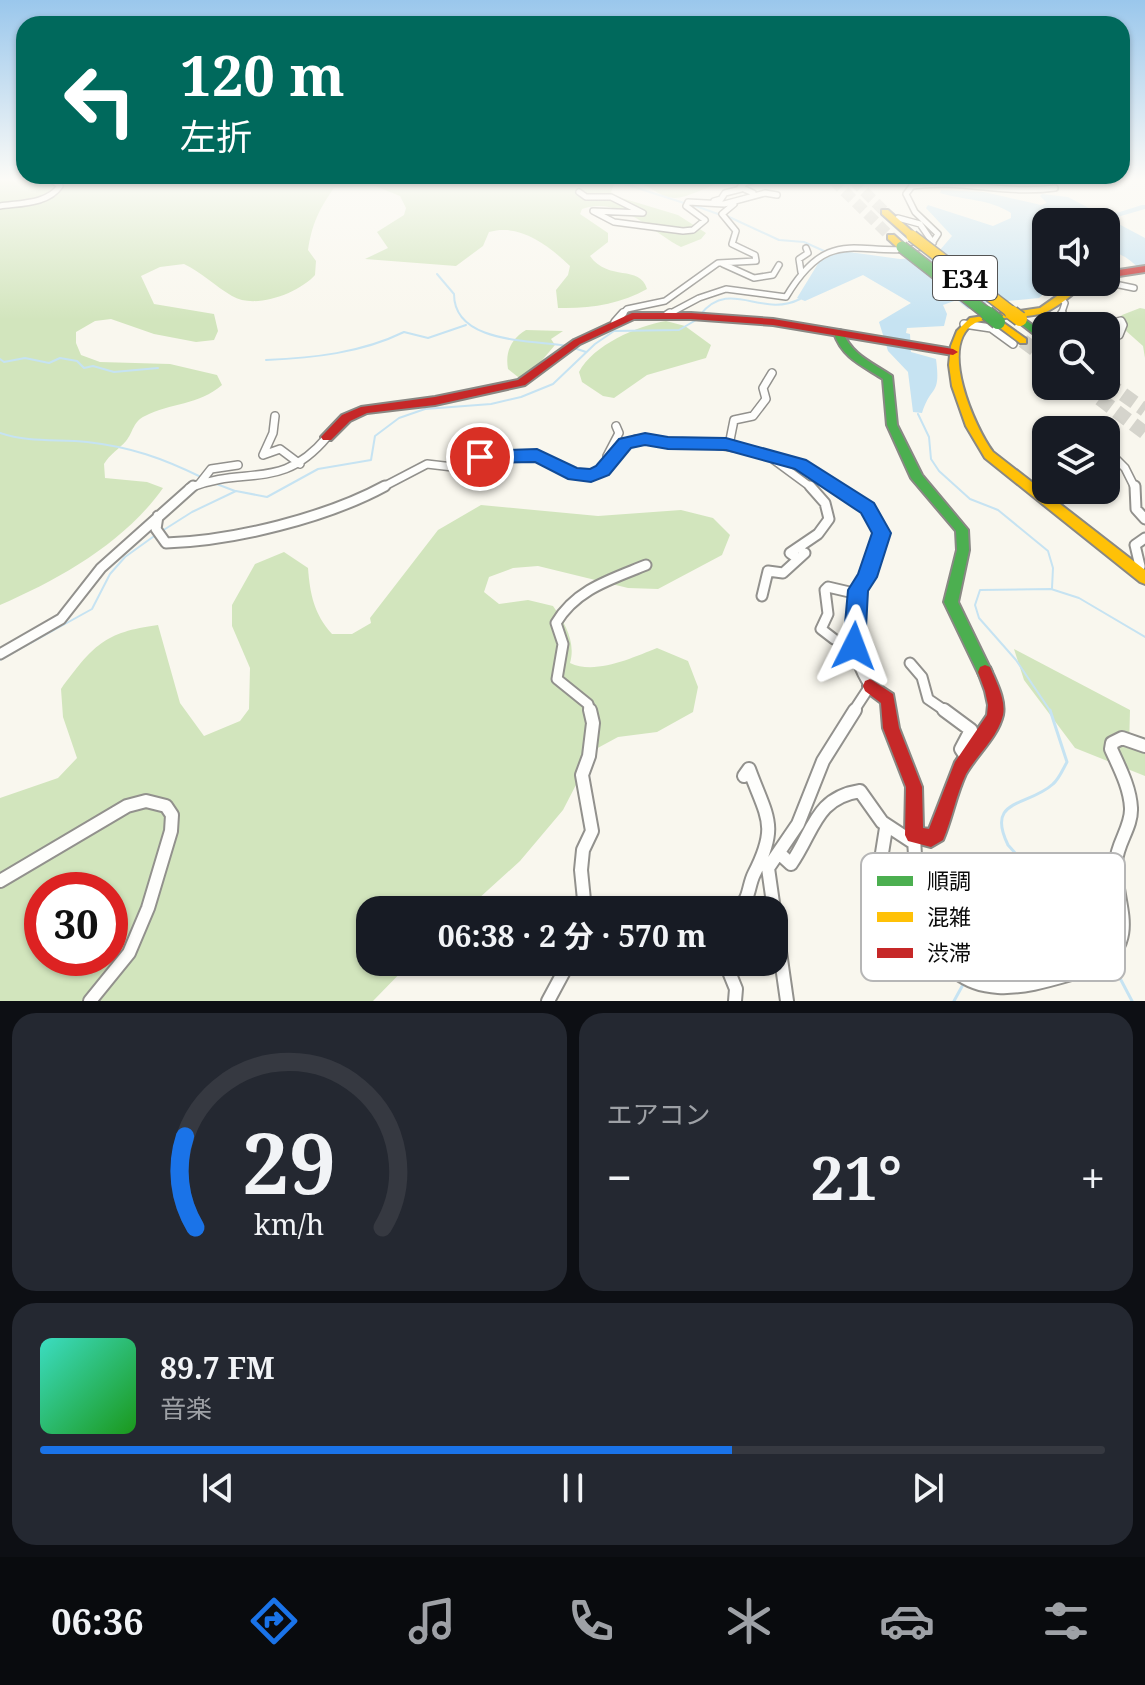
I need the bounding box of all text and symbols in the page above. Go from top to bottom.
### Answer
text: 120 m [180,36,345,112]
icon: left [48,48,152,152]
text: 左折 [180,112,252,161]
map controls [1032,208,1120,504]
button: sound [1032,208,1120,296]
road number: E34 [933,256,997,300]
button: search [1032,312,1120,400]
button: layers [1032,416,1120,504]
pin [446,423,514,491]
icon: arrive [458,435,502,479]
position arrow [812,604,896,688]
legend [861,853,1125,981]
text: 順調 [927,865,971,895]
speed limit sign: 30 [24,872,128,976]
text: 混雑 [927,901,971,931]
text: 06:38 · 2 分 · 570 m [438,915,706,956]
text: 渋滞 [927,937,971,967]
text: エアコン [607,1096,711,1132]
text: 29 [242,1105,336,1218]
text: 21° [810,1136,902,1218]
text: − [607,1147,632,1207]
text: + [1080,1147,1105,1207]
text: km/h [254,1204,324,1243]
text: 89.7 FM [160,1347,275,1388]
text: 音楽 [160,1390,212,1426]
icon: previous [196,1466,240,1510]
icon: pause [551,1466,595,1510]
icon: next [906,1466,950,1510]
icon: directions [246,1593,302,1649]
icon: music [404,1593,460,1649]
icon: phone [563,1593,619,1649]
icon: climate [721,1593,777,1649]
icon: car [879,1593,935,1649]
icon: filters [1038,1593,1094,1649]
text: 06:36 [51,1597,144,1646]

